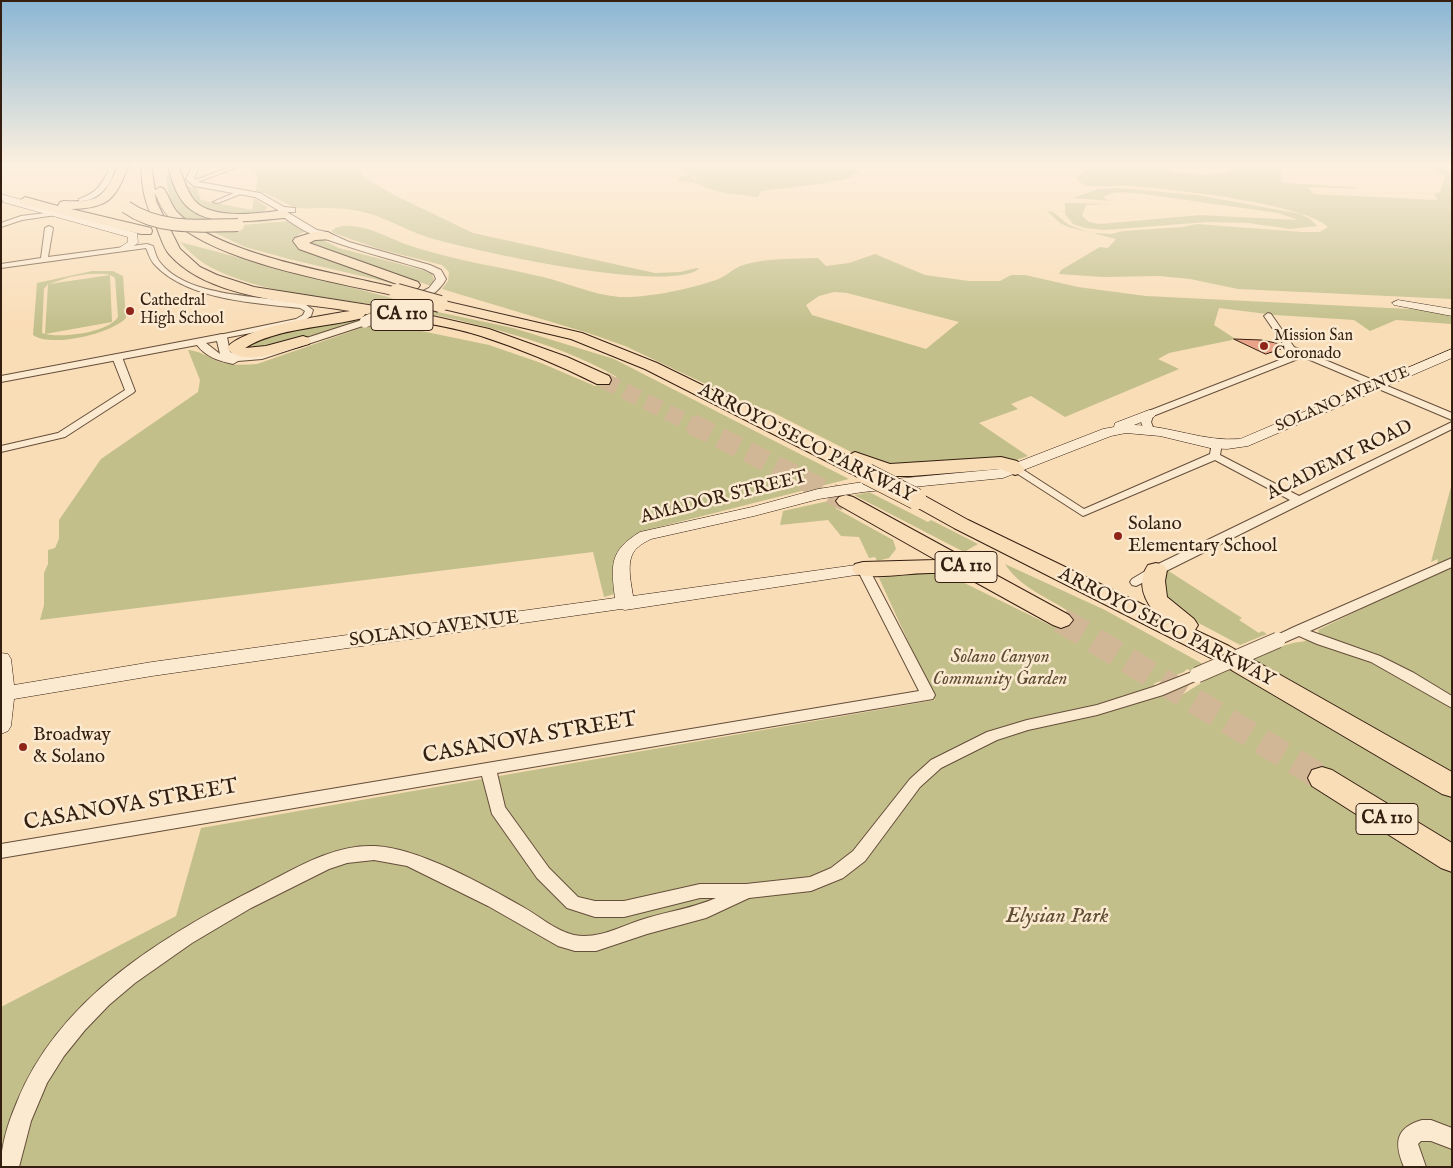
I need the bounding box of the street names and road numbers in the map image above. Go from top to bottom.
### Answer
road number: CA 110 [371,300,433,330]
street label: SOLANO AVENUE [1273,363,1413,437]
street label: ARROYO SECO PARKWAY [694,379,918,509]
street label: ACADEMY ROAD [1263,416,1417,506]
street label: AMADOR STREET [638,466,810,530]
road number: CA 110 [935,552,997,582]
street label: ARROYO SECO PARKWAY [1054,563,1278,693]
street label: SOLANO AVENUE [348,607,520,653]
street label: CASANOVA STREET [421,707,639,771]
street label: CASANOVA STREET [22,774,240,838]
road number: CA 110 [1356,804,1418,834]

